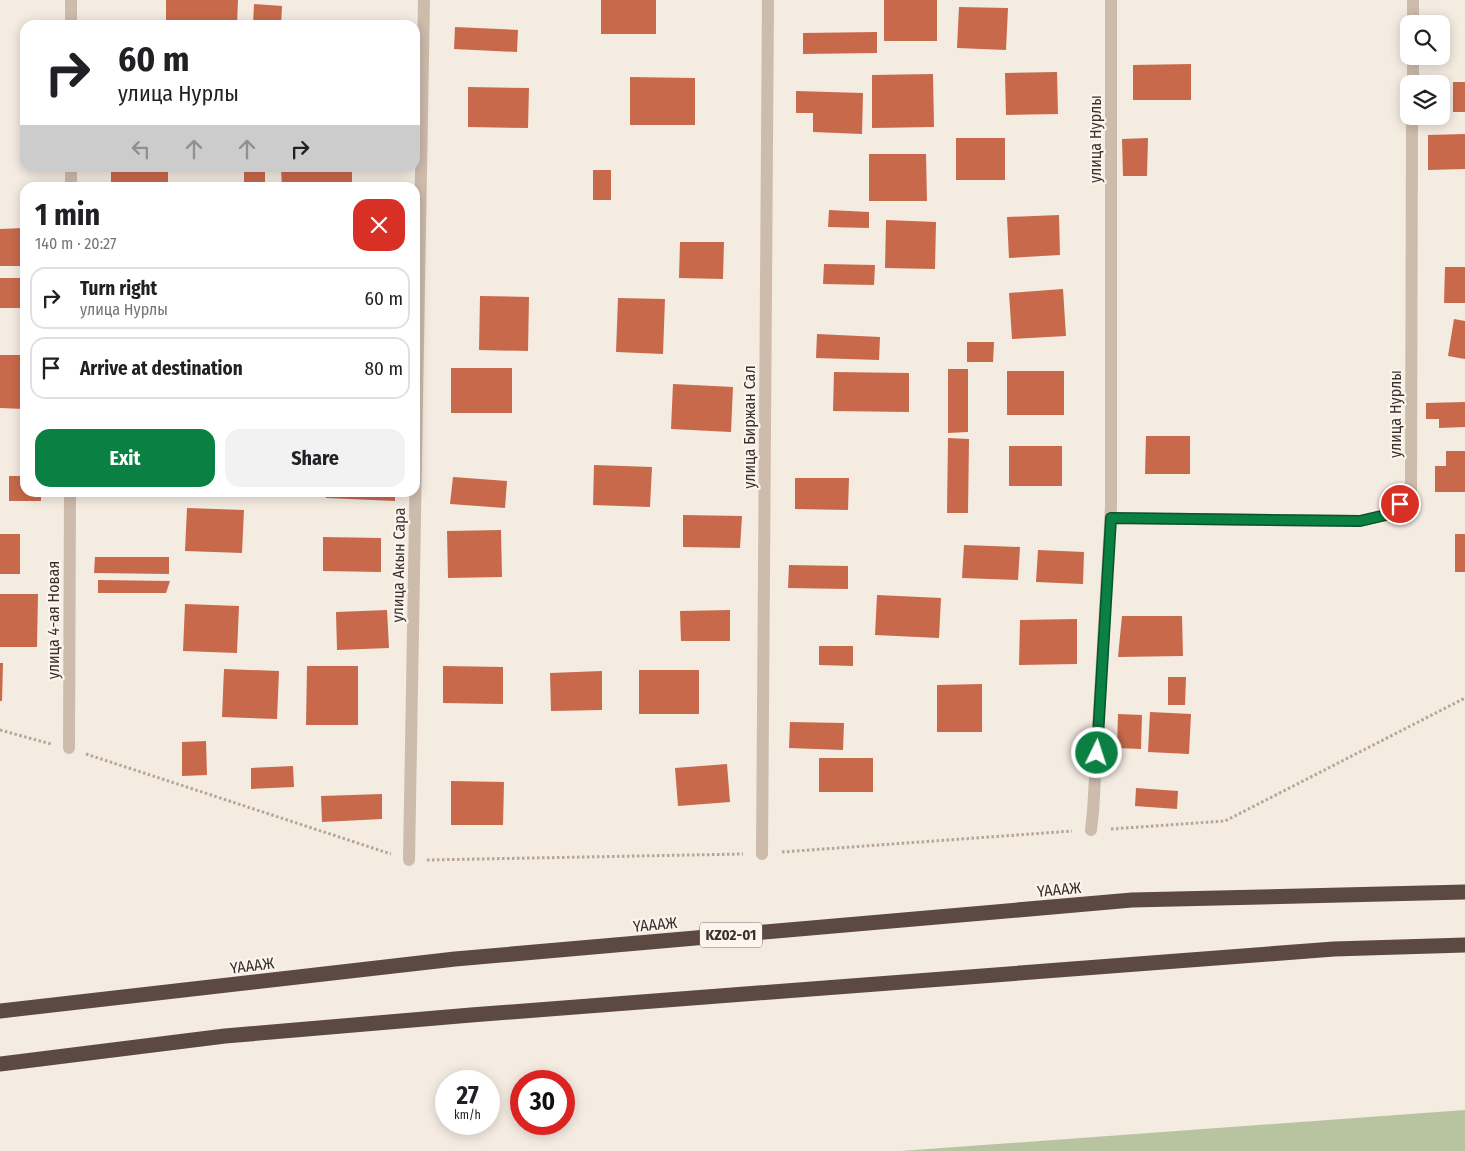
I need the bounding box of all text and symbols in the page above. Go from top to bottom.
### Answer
map controls [1400,15,1450,125]
button: search [1400,15,1450,65]
text: 60 m [118,38,189,80]
icon: right [35,40,100,105]
button: layers [1400,75,1450,125]
text: улица Нурлы [118,80,239,107]
street label: улица Нурлы [1086,95,1105,183]
icon: left [127,135,155,163]
icon: ahead [180,135,208,163]
icon: ahead [233,135,261,163]
icon: right [286,135,314,163]
text: 1 min [35,197,100,233]
button: close [353,199,405,251]
text: 140 m · 20:27 [35,234,117,253]
text: Turn right [80,277,157,300]
icon: right [37,284,65,312]
text: 60 m [365,287,403,310]
text: улица Нурлы [80,300,168,319]
icon: arrive [37,354,65,382]
text: Arrive at destination [80,357,243,380]
text: 80 m [365,357,403,380]
street label: улица Биржан Сал [740,365,759,489]
street label: улица Нурлы [1386,370,1405,458]
button: Exit [35,429,215,487]
button: Share [225,429,405,487]
pin [1379,483,1421,525]
icon: arrive [1386,490,1414,518]
street label: улица Акын Сара [388,507,409,623]
street label: улица 4-ая Новая [44,561,63,679]
position arrow [1070,726,1122,778]
street label: ҮАААЖ [1036,878,1082,901]
street label: ҮАААЖ [632,913,678,936]
road number: KZ02-01 [700,922,762,948]
street label: ҮАААЖ [229,953,275,978]
speed limit sign: 30 [510,1070,575,1135]
text: 27 [456,1081,479,1111]
text: km/h [454,1108,481,1122]

